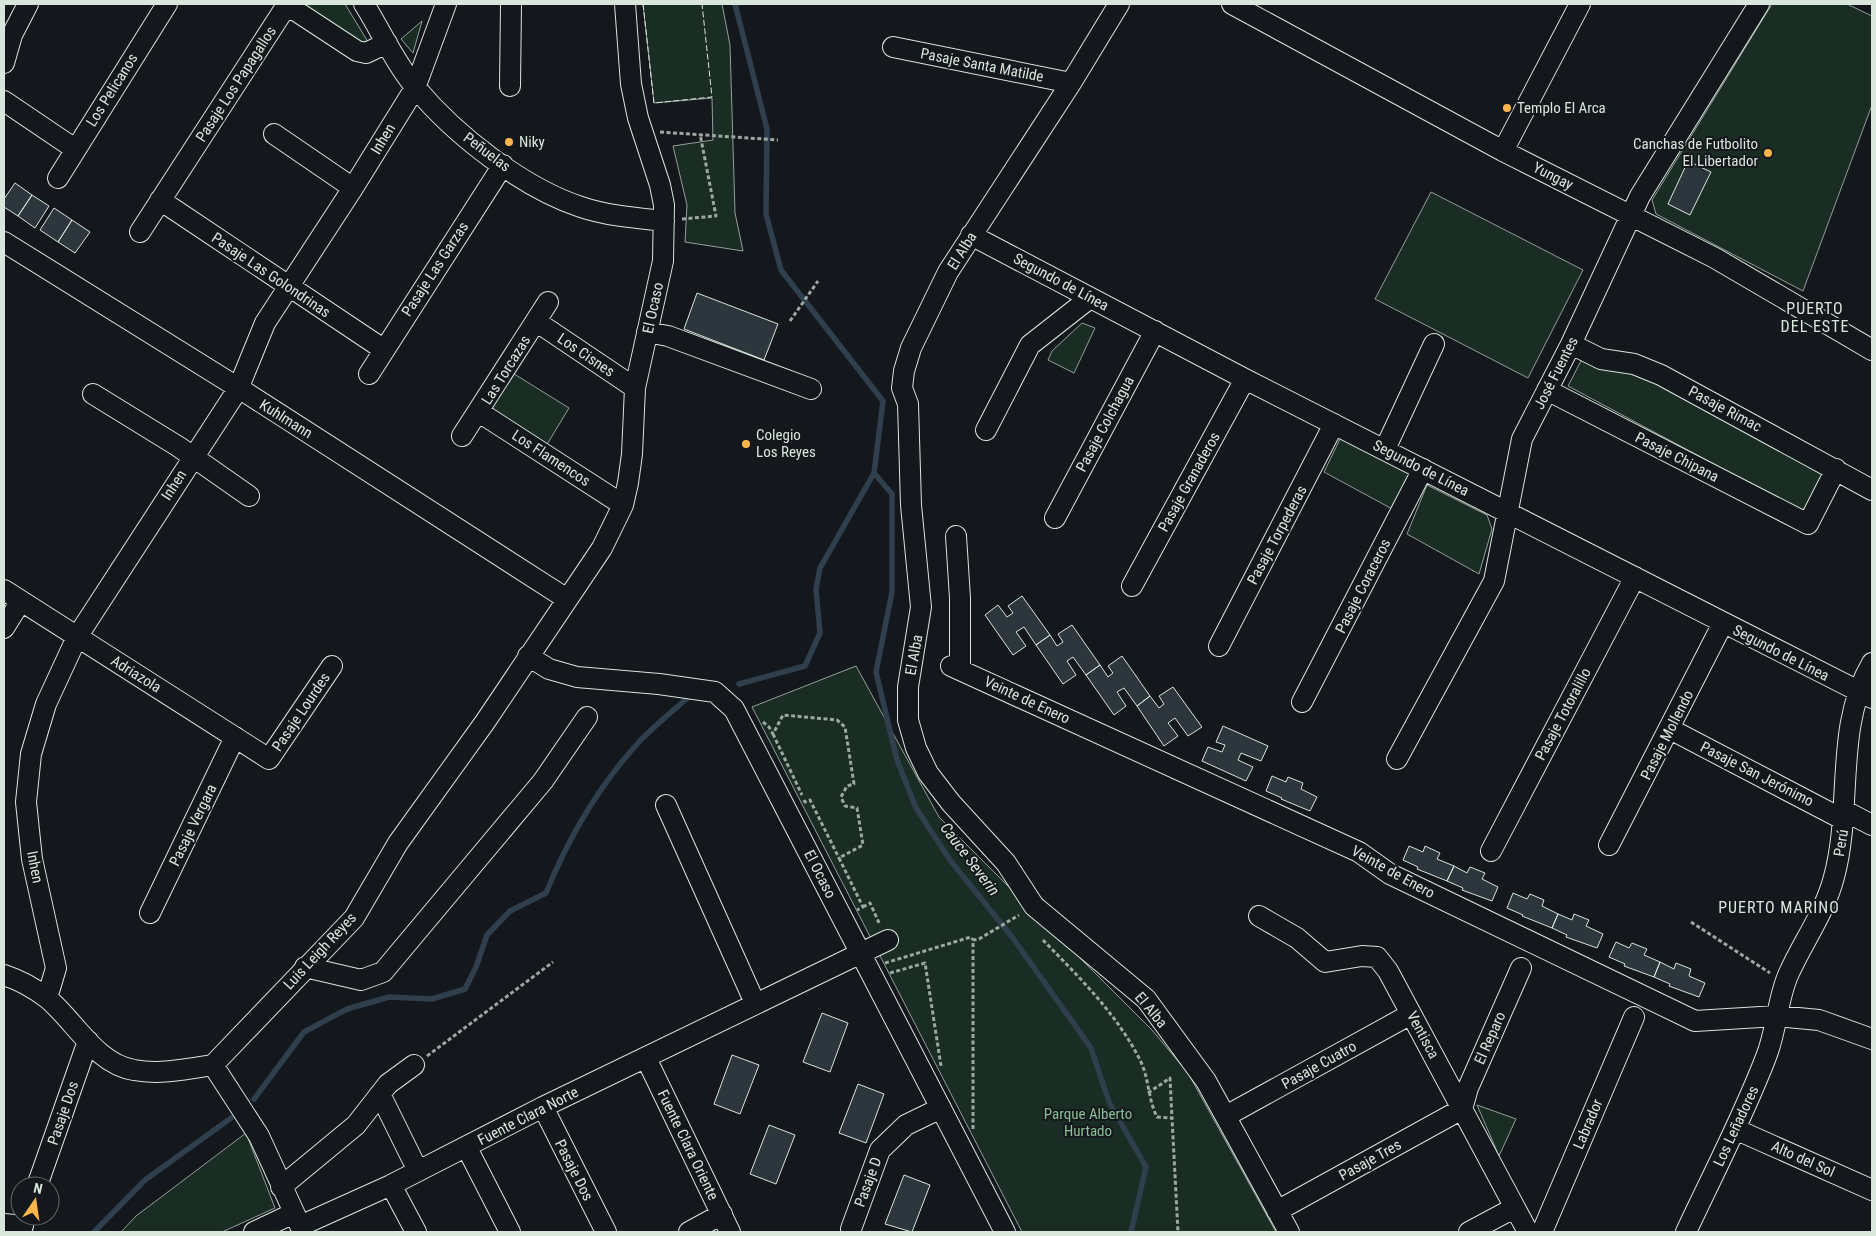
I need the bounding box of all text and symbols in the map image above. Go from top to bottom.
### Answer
street label: Pasaje Los Papagallos [192,23,280,145]
street label: Pasaje Santa Matilde [919,44,1045,86]
street label: Los Pelicanos [82,50,142,130]
place label: Templo El Arca [1517,99,1606,117]
marker: Templo El Arca [1501,102,1513,114]
street label: Inhen [367,120,399,158]
street label: Peñuelas [460,128,514,176]
place label: Niky [519,133,545,151]
place label: Canchas de Futbolito El Libertador [1633,135,1758,170]
marker: Niky [503,136,515,148]
marker: Canchas de Futbolito El Libertador [1762,147,1774,159]
street label: Yungay [1530,158,1576,194]
street label: Pasaje Las Garzas [398,218,472,320]
street label: Pasaje Las Golondrinas [208,229,334,321]
street label: El Alba [944,229,980,273]
street label: Segundo de Línea [1010,249,1112,315]
street label: El Ocaso [639,281,667,335]
district label: PUERTO DEL ESTE [1781,299,1849,336]
street label: Los Cisnes [554,329,618,381]
street label: Las Torcazas [478,332,534,408]
street label: José Fuentes [1530,334,1582,412]
street label: Pasaje Colchagua [1072,373,1138,475]
street label: Pasaje Rimac [1685,382,1765,436]
street label: Kuhlmann [256,396,316,442]
street label: Los Flamencos [508,426,594,490]
place label: Colegio Los Reyes [756,426,816,461]
street label: Pasaje Chipana [1632,428,1722,486]
street label: Pasaje Granaderos [1154,429,1224,535]
street label: Segundo de Línea [1370,436,1472,500]
marker: Colegio Los Reyes [740,438,752,450]
street label: Inhen [158,466,190,504]
street label: Pasaje Torpederas [1243,482,1311,588]
street label: Pasaje Coraceros [1331,536,1395,636]
street label: Segundo de Línea [1730,621,1832,685]
street label: El Alba [902,633,926,677]
street label: Adriazola [108,652,164,696]
street label: Pasaje Totoralillo [1531,665,1595,763]
street label: Pasaje Lourdes [268,669,334,755]
street label: Veinte de Enero [981,672,1073,728]
street label: Pasaje Mollendo [1637,687,1697,783]
street label: Pasaje San Jerónimo [1697,738,1817,810]
street label: Pasaje Vergara [165,781,221,869]
water label: Cauce Severin [936,819,1004,899]
street label: Perú [1830,828,1852,858]
street label: Veinte de Enero [1348,842,1438,902]
street label: El Ocaso [800,847,840,901]
street label: Inhen [23,849,47,885]
district label: PUERTO MARINO [1718,898,1840,917]
street label: Luis Leigh Reyes [280,909,360,993]
street label: El Alba [1131,989,1171,1031]
street label: Ventisca [1403,1008,1443,1062]
street label: El Reparo [1470,1009,1510,1067]
street label: Pasaje Cuatro [1279,1037,1359,1093]
street label: Pasaje Dos [44,1079,82,1147]
street label: Fuente Clara Norte [475,1083,581,1149]
street label: Los Leñadores [1709,1083,1763,1169]
street label: Fuente Clara Oriente [654,1087,722,1203]
street label: Labrador [1569,1096,1607,1152]
park label: Parque Alberto Hurtado [1044,1105,1132,1140]
street label: Pasaje Tres [1336,1135,1404,1184]
street label: Pasaje Dos [551,1136,597,1204]
street label: Alto del Sol [1769,1137,1837,1181]
street label: Pasaje D [851,1155,885,1209]
north arrow [10,1176,60,1226]
text: N [32,1180,44,1197]

